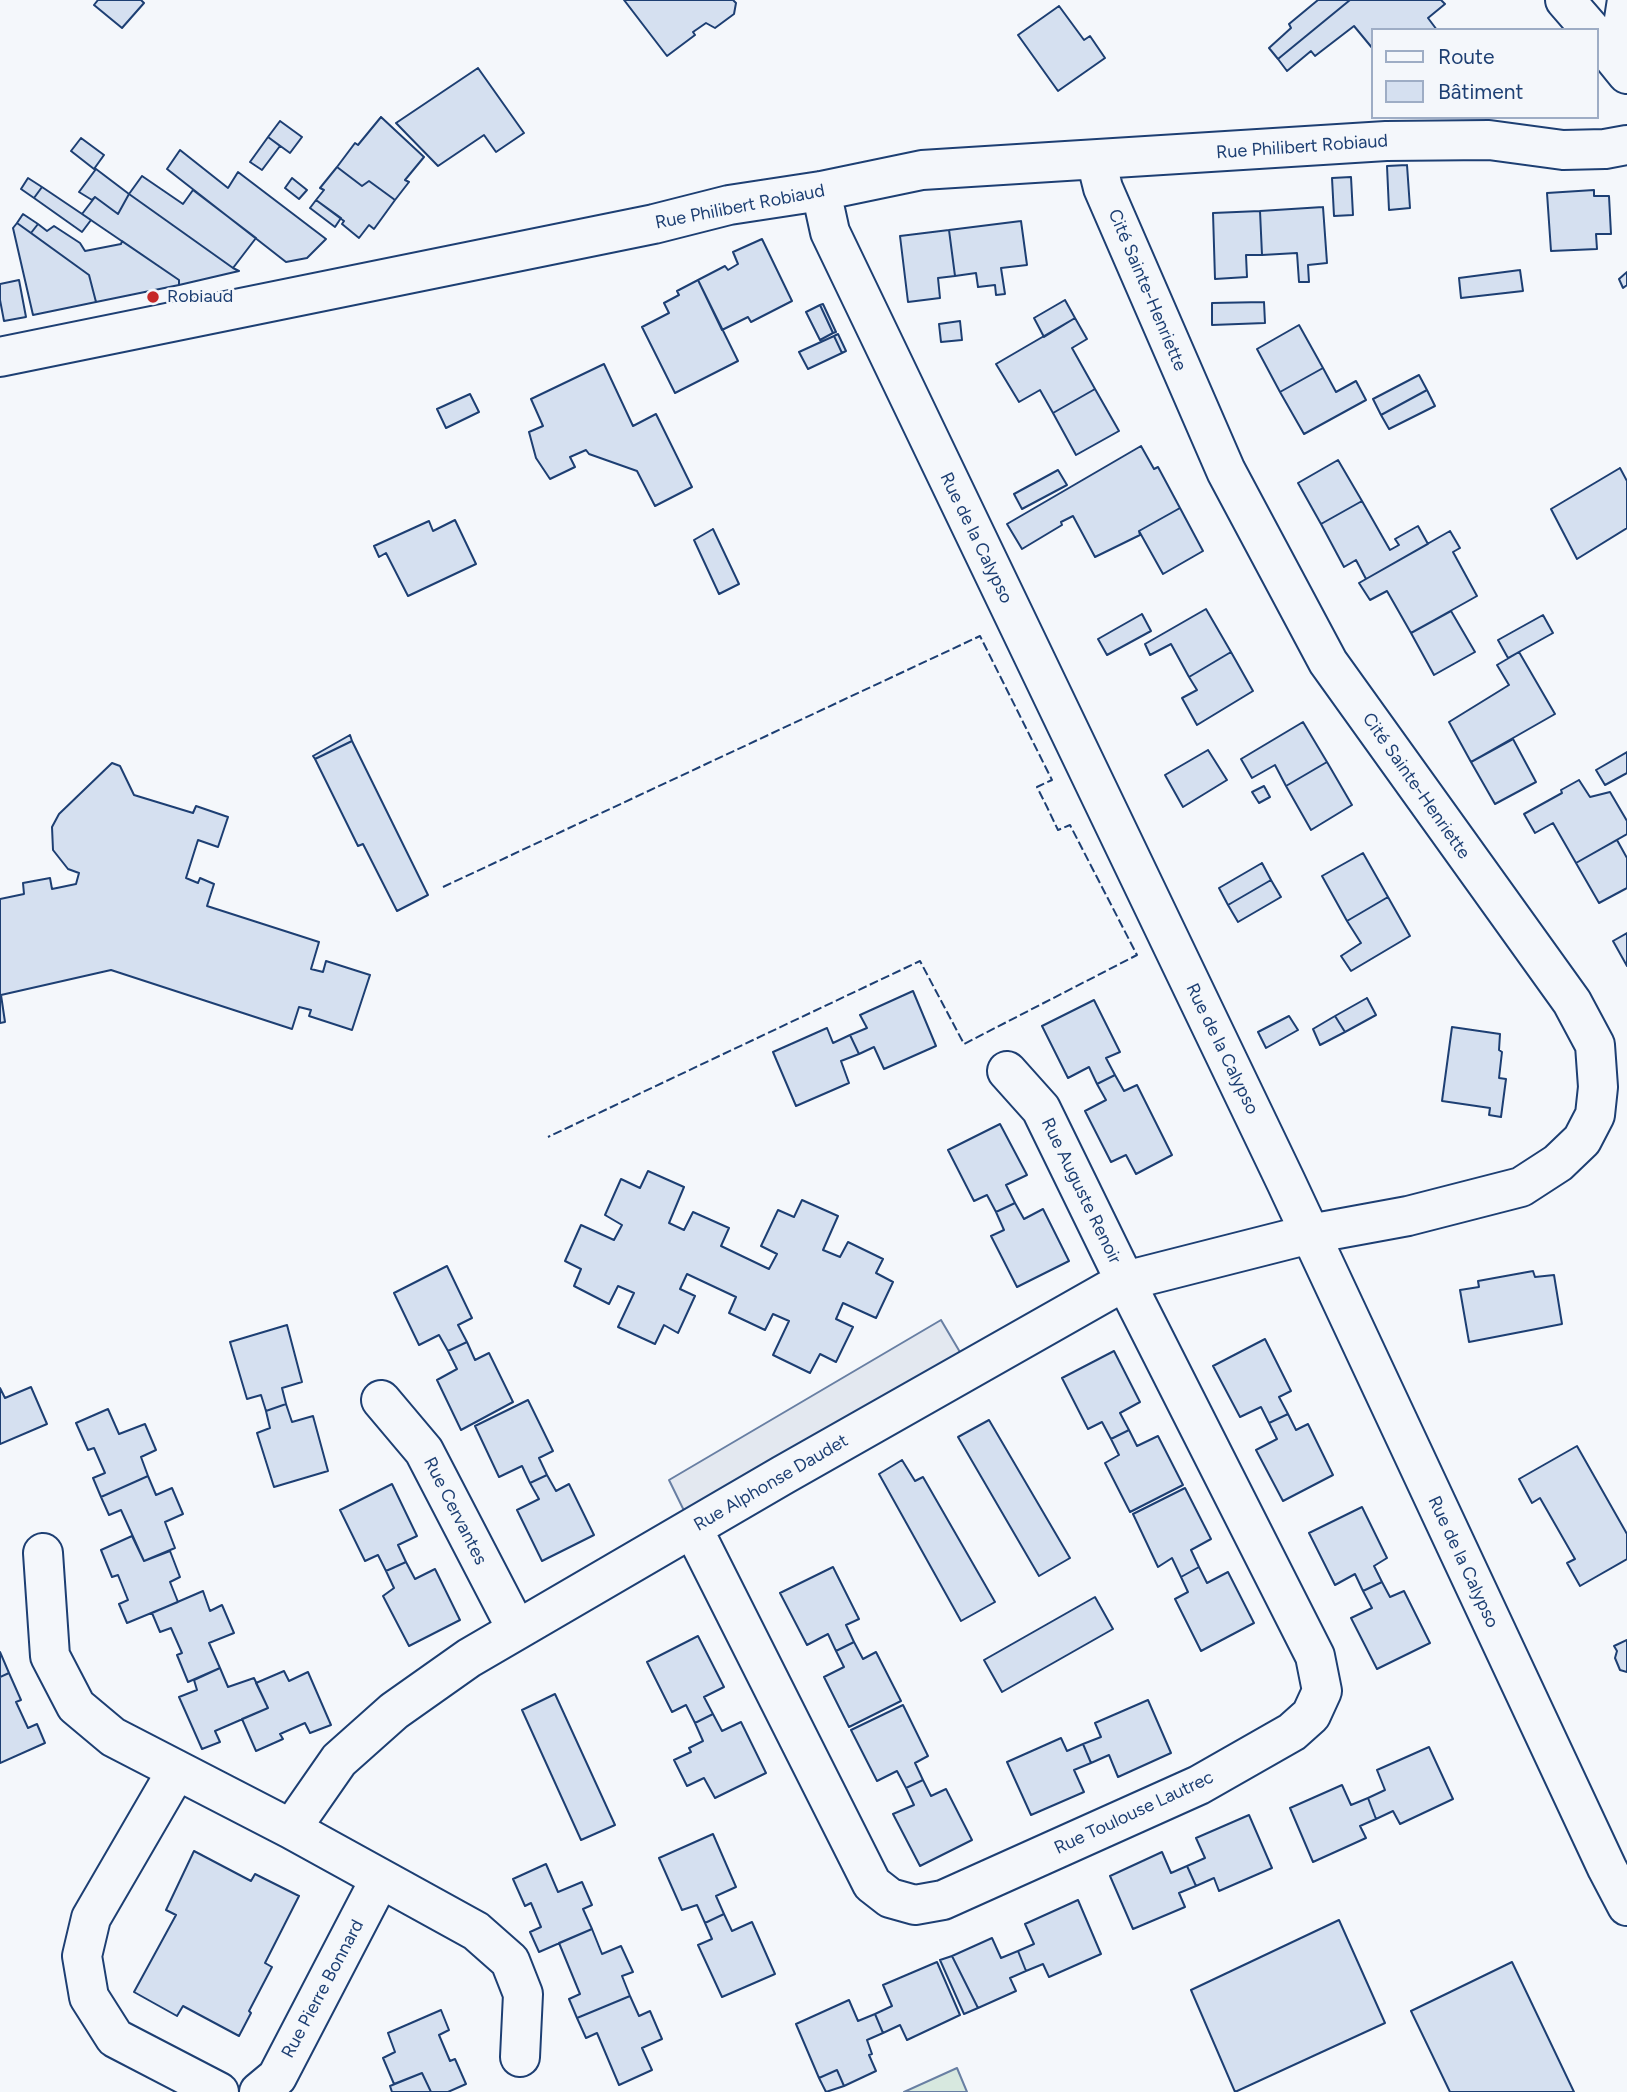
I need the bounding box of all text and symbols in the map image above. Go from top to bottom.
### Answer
legend [1372,28,1599,119]
text: Route [1438,44,1494,69]
text: Bâtiment [1438,79,1523,104]
street label: Rue Philibert Robiaud [1215,130,1389,164]
street label: Rue Philibert Robiaud [653,180,827,234]
street label: Cité Sainte-Henriette [1103,206,1191,374]
place label: Robiaud [167,286,233,308]
marker: Robiaud [145,289,161,305]
street label: Rue de la Calypso [935,469,1017,607]
street label: Cité Sainte-Henriette [1357,709,1475,863]
street label: Rue de la Calypso [1181,980,1263,1118]
street label: Rue Auguste Renoir [1036,1115,1126,1267]
street label: Rue Alphonse Daudet [690,1430,852,1536]
street label: Rue Cervantes [419,1454,491,1568]
street label: Rue de la Calypso [1423,1493,1503,1631]
street label: Rue Toulouse Lautrec [1051,1767,1217,1859]
street label: Rue Pierre Bonnard [277,1916,369,2062]

